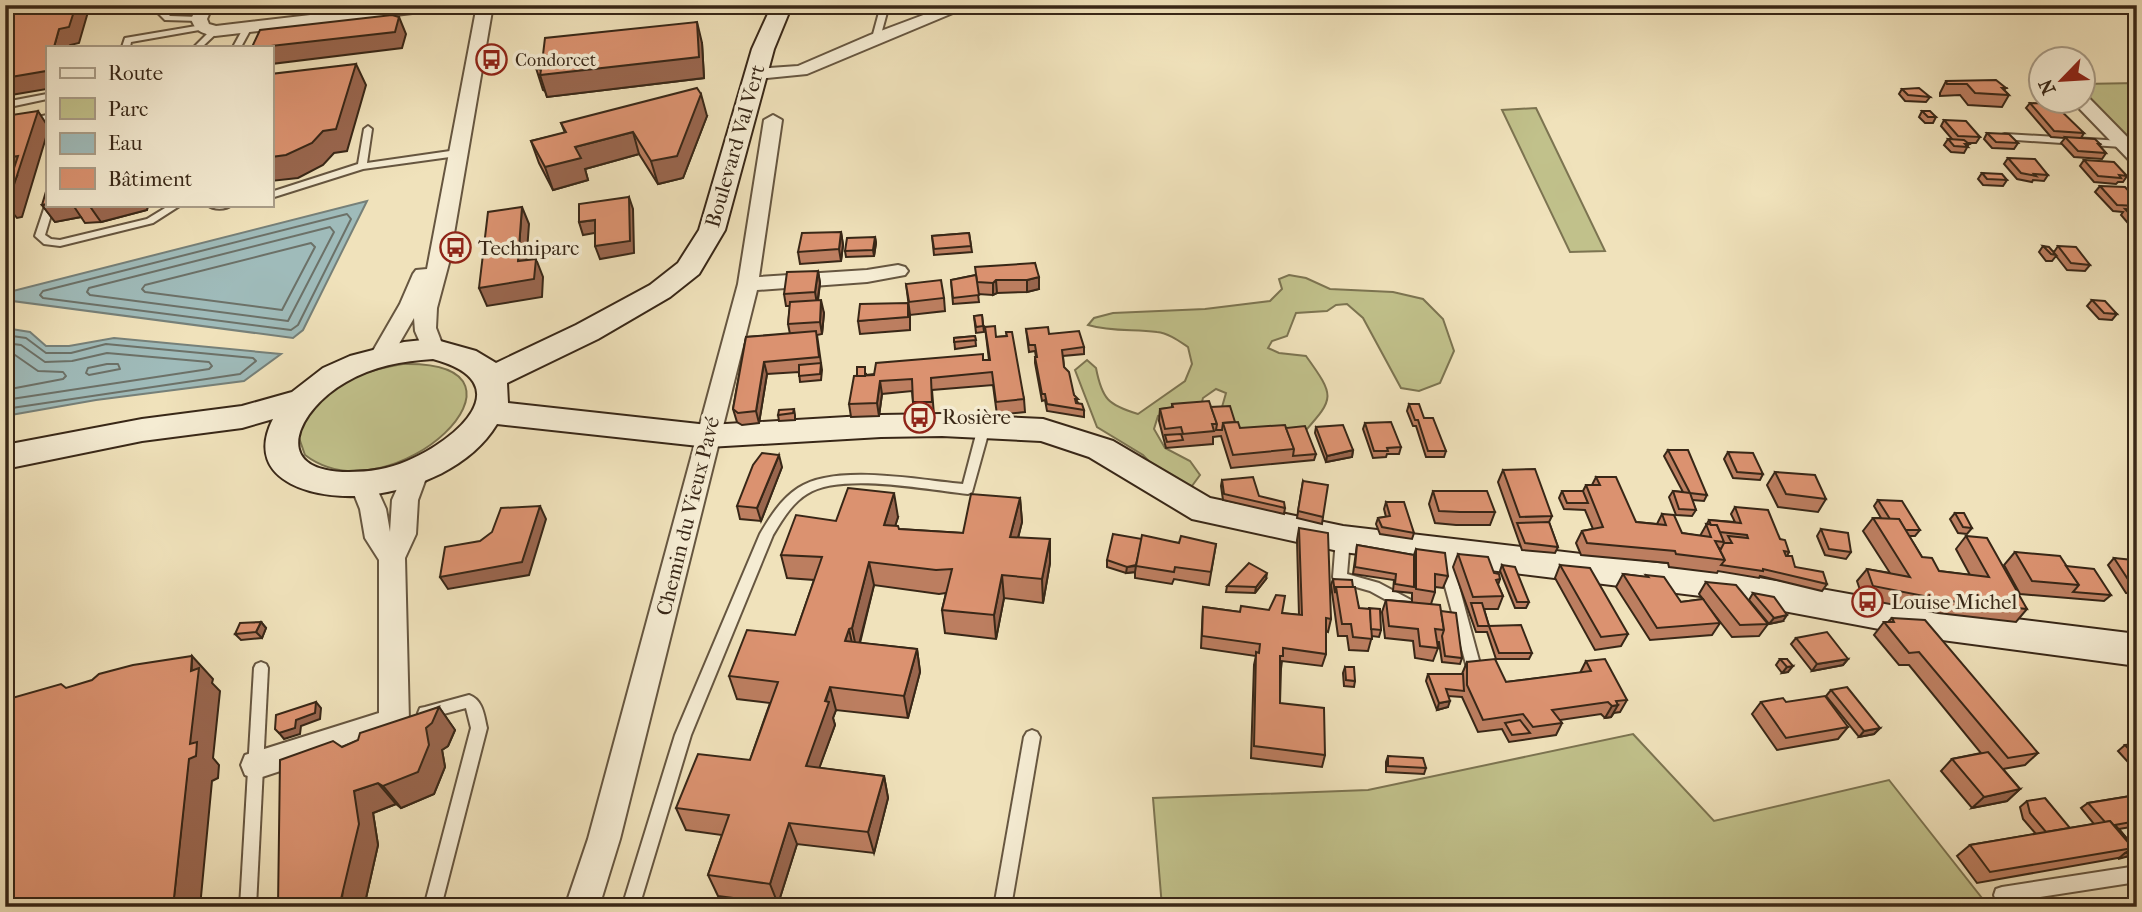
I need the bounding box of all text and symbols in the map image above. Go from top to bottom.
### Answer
bus stop icon: Condorcet [475,43,509,77]
legend [46,46,273,206]
north arrow [2026,46,2096,116]
place label: Condorcet [515,50,597,71]
text: Route [108,61,163,85]
street label: Boulevard Val Vert [700,61,770,230]
text: N [2034,75,2061,98]
text: Parc [108,97,148,121]
text: Eau [108,131,142,155]
text: Bâtiment [108,167,193,191]
bus stop icon: Techniparc [438,231,472,265]
place label: Techniparc [478,236,579,260]
bus stop icon: Rosière [902,400,936,434]
place label: Rosière [942,405,1011,429]
street label: Chemin du Vieux Pavé [652,414,724,618]
bus stop icon: Louise Michel [1851,585,1885,619]
place label: Louise Michel [1891,590,2017,614]

